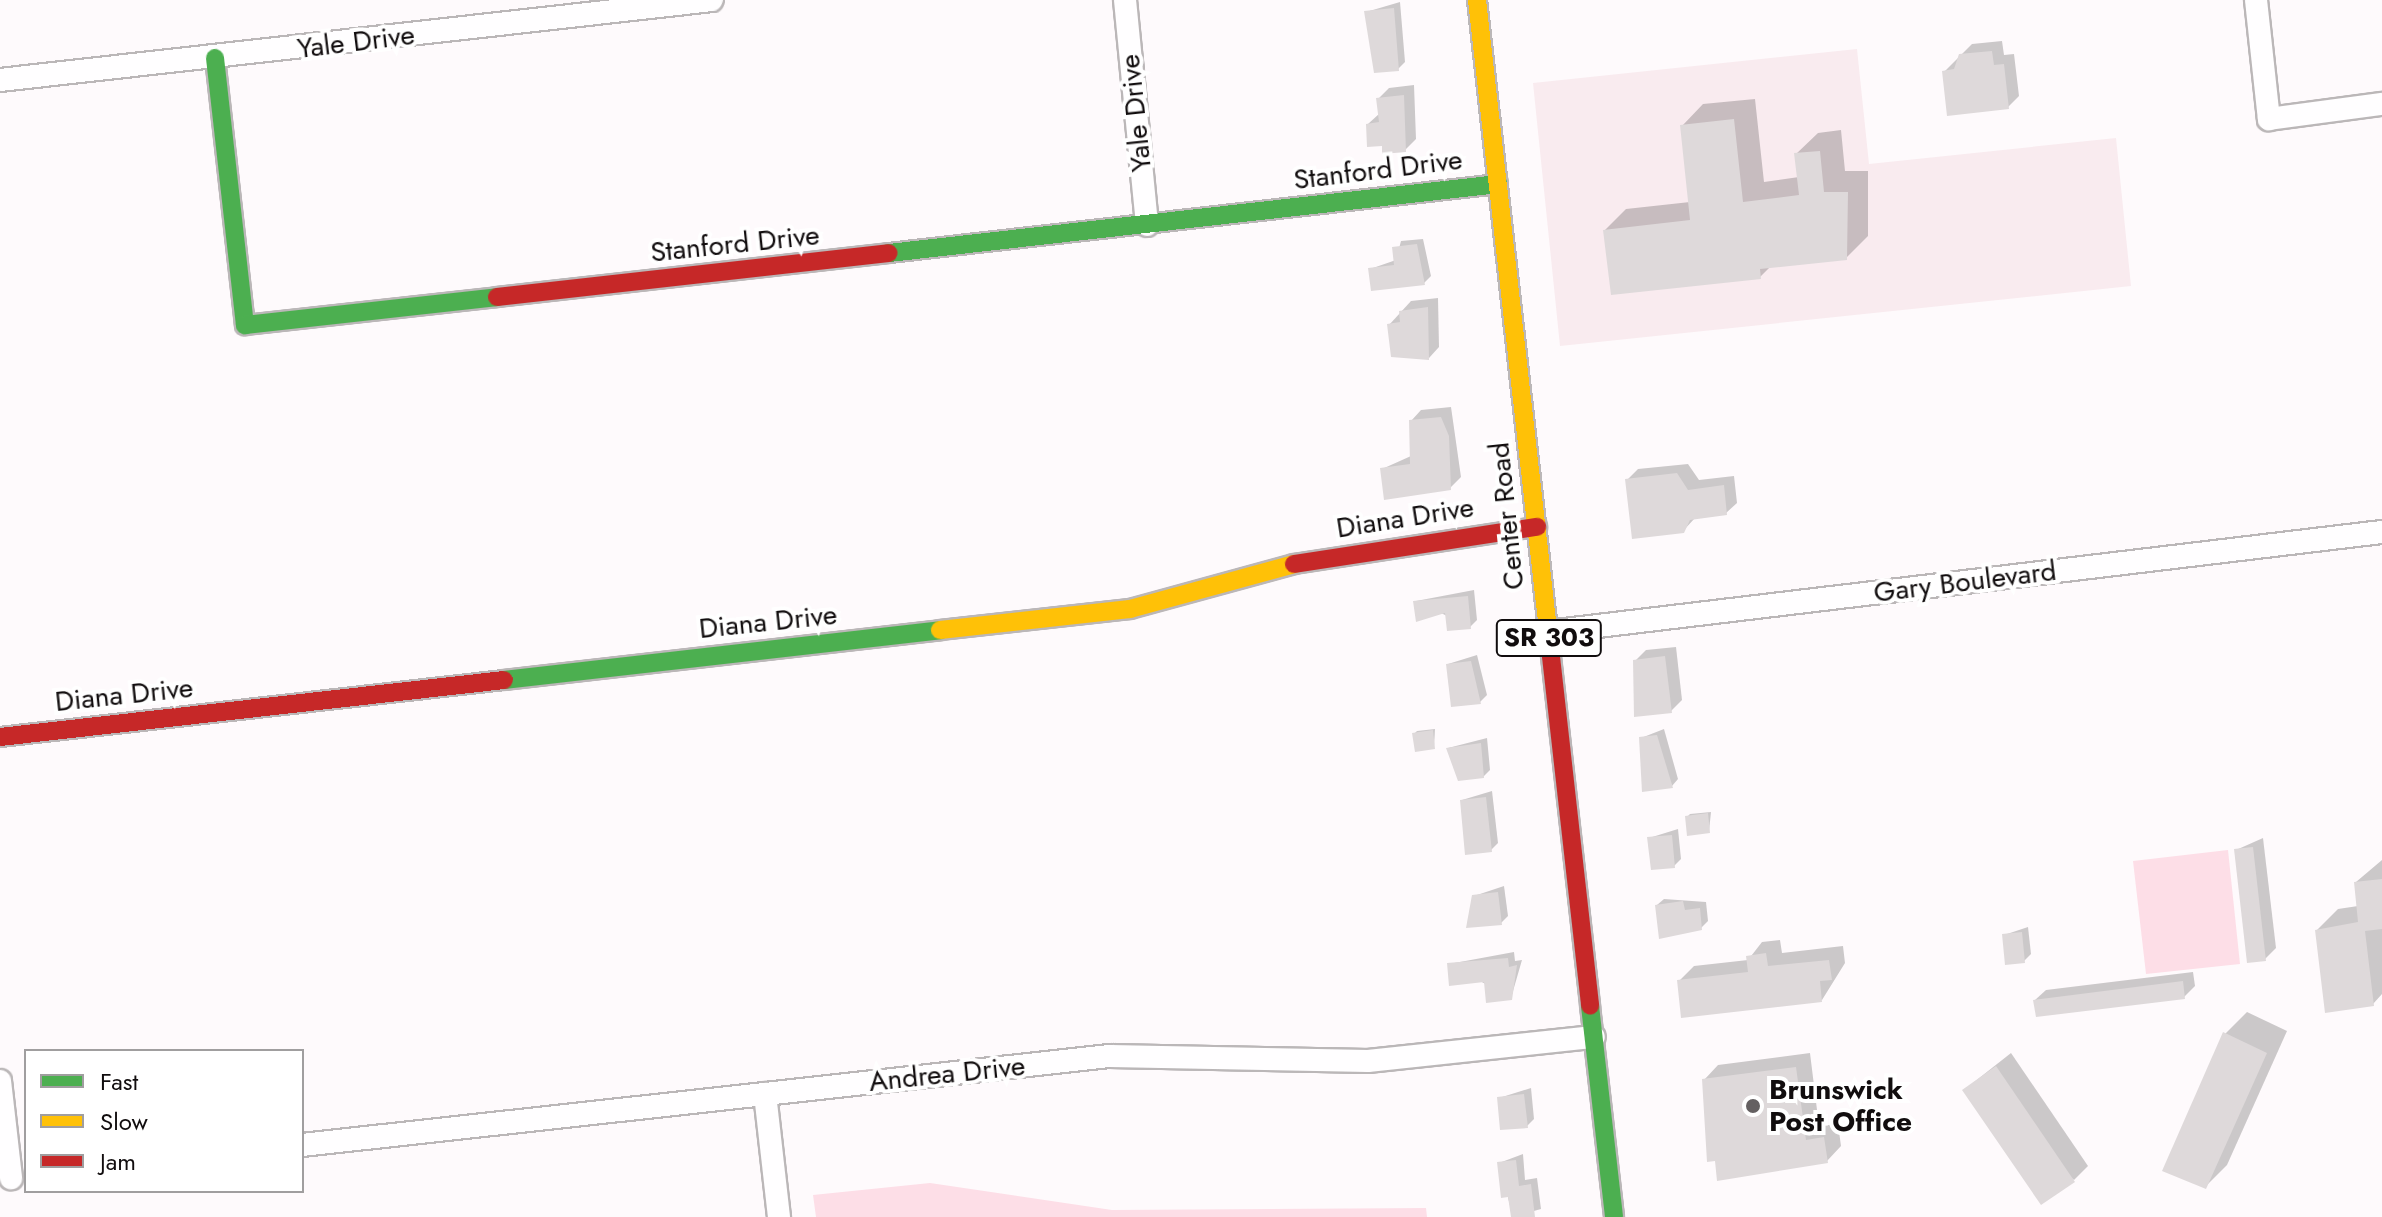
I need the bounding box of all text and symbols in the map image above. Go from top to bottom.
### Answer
street label: Yale Drive [295,18,417,66]
street label: Yale Drive [1113,53,1159,173]
street label: Stanford Drive [1292,143,1464,197]
street label: Stanford Drive [649,218,821,270]
street label: Center Road [1483,441,1531,591]
street label: Diana Drive [1334,491,1476,545]
street label: Gary Boulevard [1872,554,2058,610]
street label: Diana Drive [697,598,839,646]
road number: SR 303 [1495,616,1603,660]
street label: Diana Drive [53,671,195,719]
legend [24,1049,304,1193]
street label: Andrea Drive [867,1049,1027,1099]
text: Fast [100,1064,138,1099]
place label: Brunswick Post Office [1769,1073,1912,1139]
marker: Brunswick Post Office [1744,1097,1762,1115]
text: Slow [100,1104,148,1139]
text: Jam [100,1144,136,1179]

